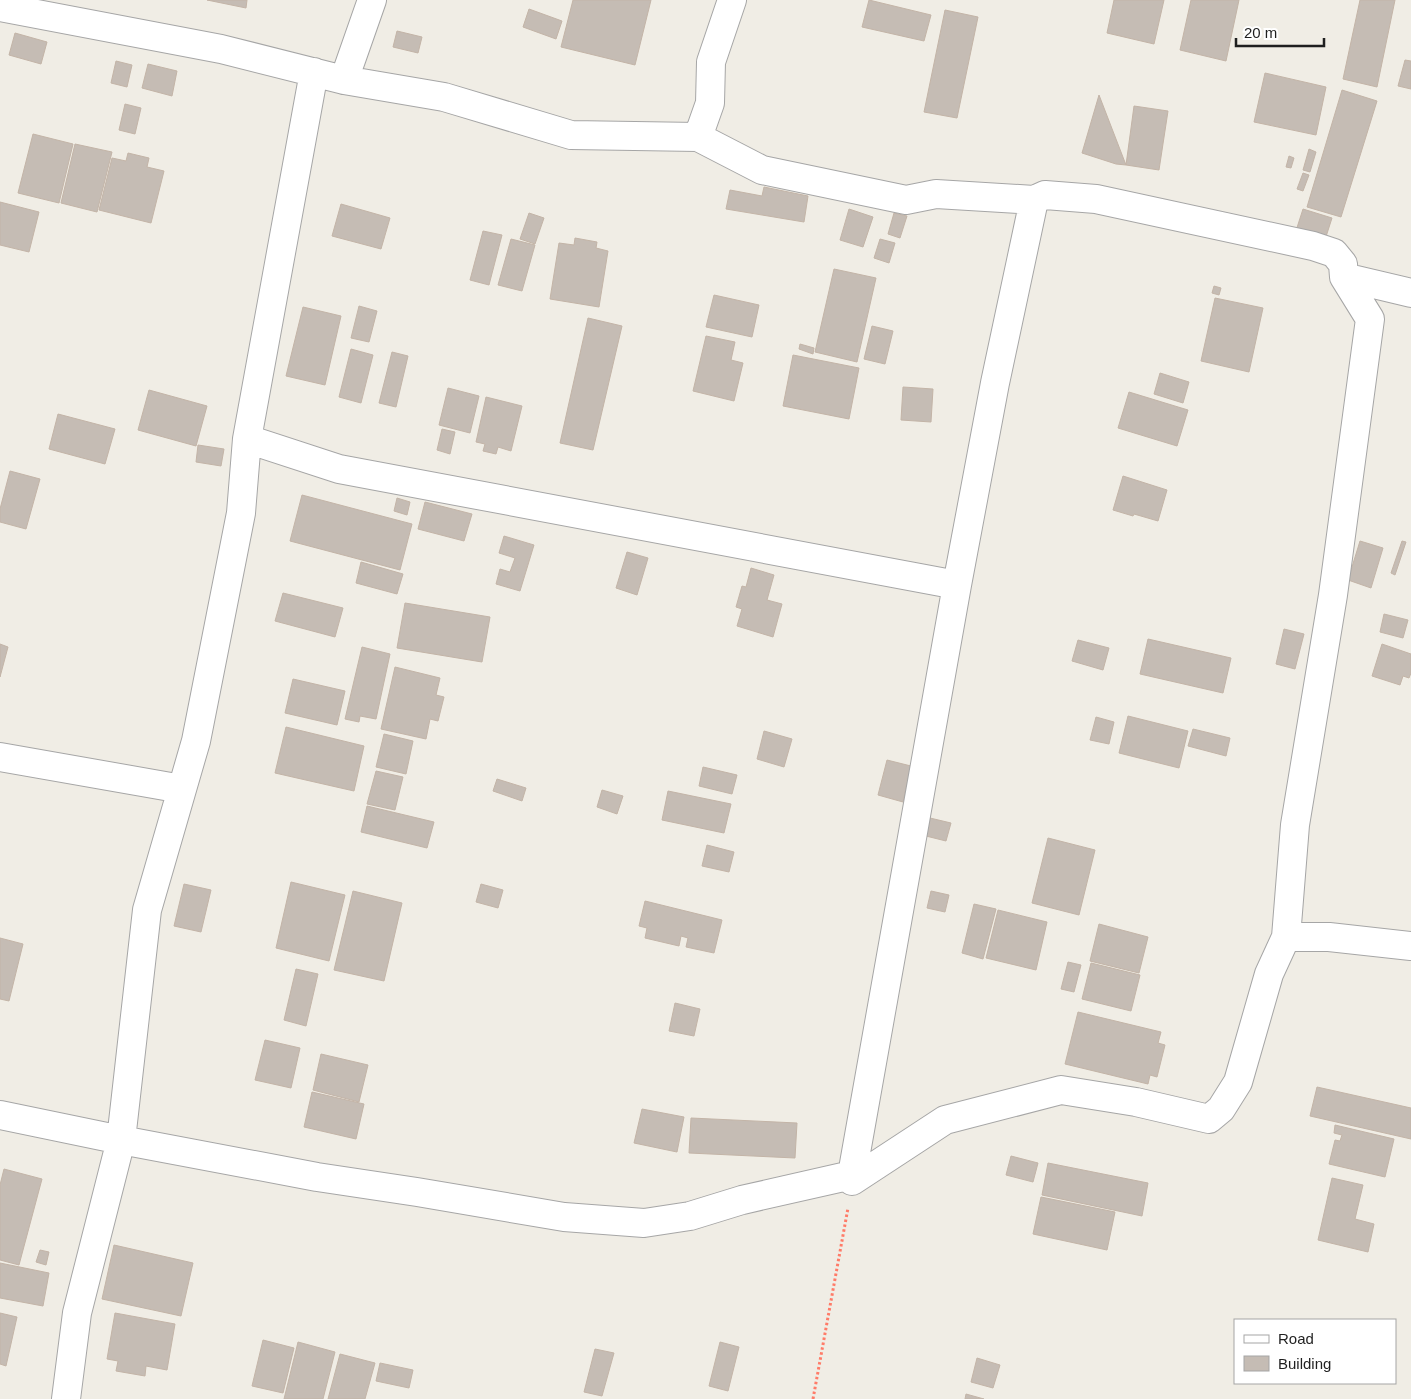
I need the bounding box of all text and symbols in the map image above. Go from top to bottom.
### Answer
scale bar [1236,15,1324,47]
text: 20 m [1244,24,1277,41]
legend [1234,1319,1396,1384]
text: Road [1278,1330,1314,1347]
text: Building [1278,1355,1331,1372]

